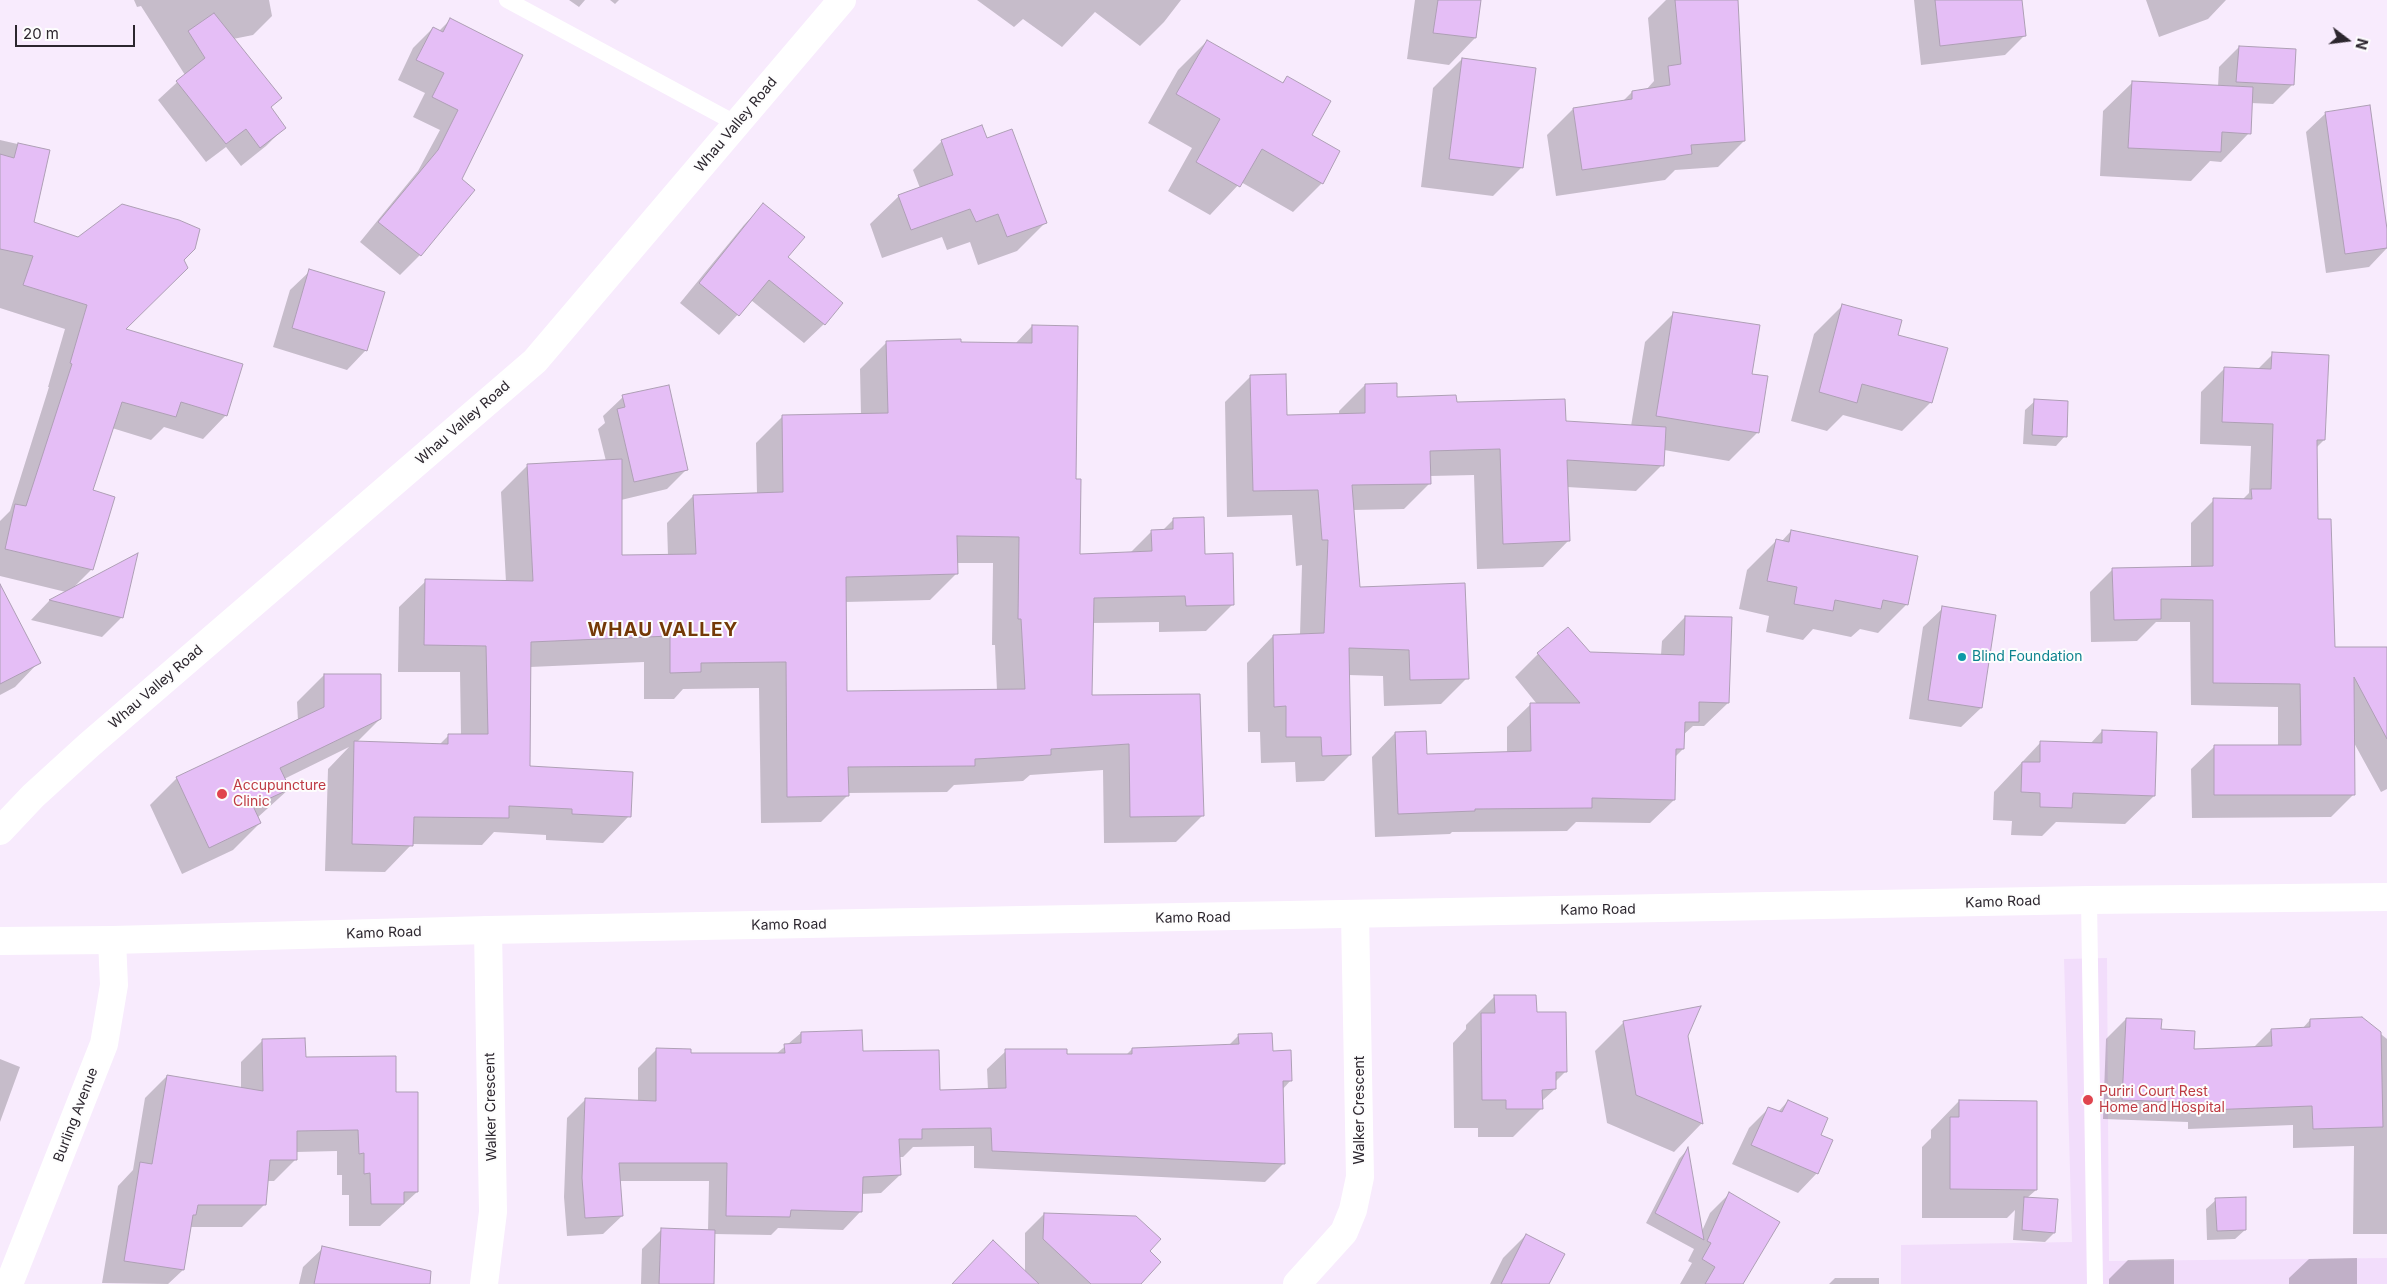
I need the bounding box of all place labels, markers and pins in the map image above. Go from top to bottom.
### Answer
place label: Blind Foundation [1972,649,2082,665]
marker: Blind Foundation [1956,651,1968,663]
place label: Accupuncture Clinic [233,778,326,810]
marker: Accupuncture Clinic [215,787,229,801]
place label: Puriri Court Rest Home and Hospital [2099,1084,2225,1116]
marker: Puriri Court Rest Home and Hospital [2081,1093,2095,1107]

